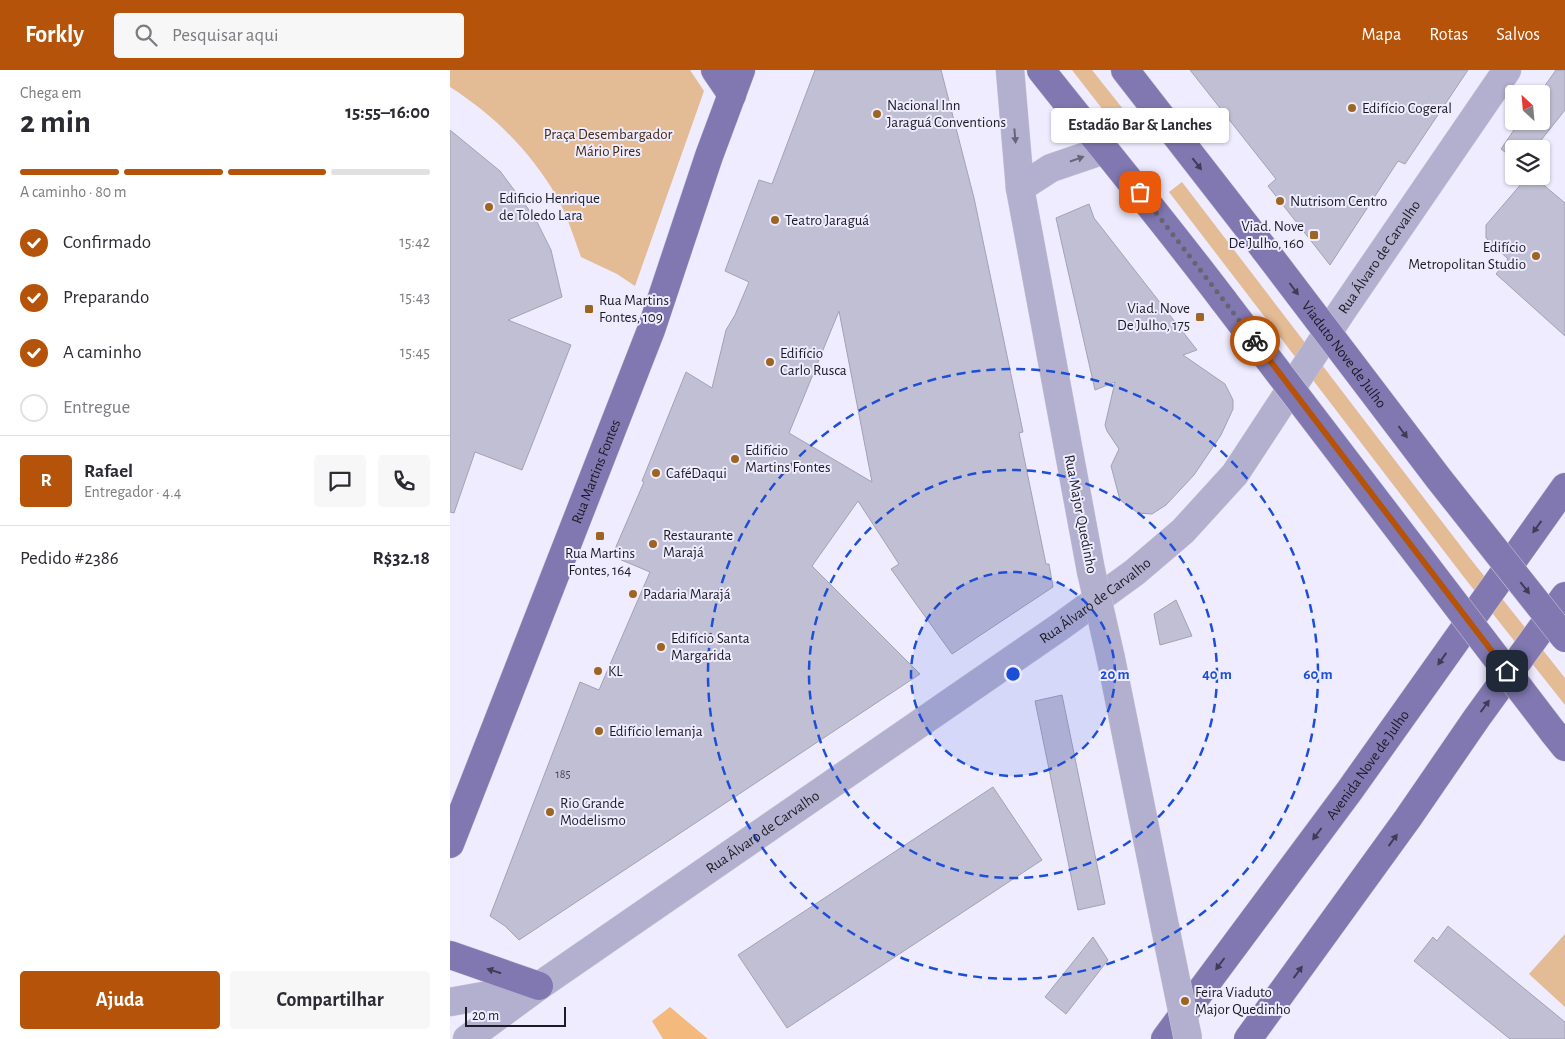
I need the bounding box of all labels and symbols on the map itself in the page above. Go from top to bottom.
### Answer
north arrow [1505,85,1550,130]
place label: Nacional Inn Jaraguá Conventions [887,98,1006,130]
place label: Edifício Cogeral [1362,101,1452,116]
marker: Edifício Cogeral [1346,102,1358,114]
callout: Estadão Bar & Lanches [1051,107,1229,142]
marker: Nacional Inn Jaraguá Conventions [871,108,883,120]
park label: Praça Desembargador Mário Pires [544,127,672,159]
one-way arrow [1012,128,1020,144]
one-way arrow [1069,155,1084,162]
one-way arrow [1192,157,1202,171]
pin [1119,171,1161,213]
place label: Edificio Henrique de Toledo Lara [499,191,600,223]
place label: Nutrisom Centro [1290,194,1387,209]
marker: Nutrisom Centro [1274,195,1286,207]
street label: Rua Álvaro de Carvalho [1335,198,1423,317]
marker: Edificio Henrique de Toledo Lara [483,201,495,213]
place label: Teatro Jaraguá [785,213,869,228]
marker: Teatro Jaraguá [769,214,781,226]
place label: Viad. Nove De Julho, 160 [1229,219,1304,251]
marker: Viad. Nove De Julho, 160 [1308,229,1320,241]
place label: Edifício Metropolitan Studio [1408,240,1526,272]
marker: Edifício Metropolitan Studio [1530,250,1542,262]
one-way arrow [1289,282,1300,295]
place label: Rua Martins Fontes, 109 [599,293,669,325]
street label: Viaduto Nove de Julho [1299,298,1389,411]
place label: Viad. Nove De Julho, 175 [1117,301,1190,333]
marker: Rua Martins Fontes, 109 [583,303,595,315]
marker: Viad. Nove De Julho, 175 [1194,311,1206,323]
courier [1230,316,1280,366]
place label: Edifício Carlo Rusca [780,346,847,378]
marker: Edifício Carlo Rusca [764,356,776,368]
street label: Rua Martins Fontes [569,417,623,526]
one-way arrow [1398,425,1409,438]
place label: Edifício Martins Fontes [745,443,830,475]
marker: Edifício Martins Fontes [729,453,741,465]
street label: Rua Major Quedinho [1062,453,1099,575]
place label: CaféDaqui [666,466,727,481]
marker: CaféDaqui [650,467,662,479]
one-way arrow [1532,520,1542,533]
place label: Restaurante Marajá [663,528,733,560]
marker: Rua Martins Fontes, 164 [594,530,606,542]
marker: Restaurante Marajá [647,538,659,550]
place label: Rua Martins Fontes, 164 [565,546,635,578]
street label: Rua Álvaro de Carvalho [1037,555,1154,646]
one-way arrow [1520,581,1531,594]
place label: Padaria Marajá [643,587,731,602]
marker: Padaria Marajá [627,588,639,600]
place label: Edifício Santa Margarida [671,631,750,663]
marker: Edifício Santa Margarida [655,641,667,653]
pin [1486,650,1528,692]
one-way arrow [1437,652,1447,666]
place label: KL [608,664,623,679]
marker: KL [592,665,604,677]
centre of rings [1004,665,1022,683]
text: 20 m [1100,667,1130,682]
text: 40 m [1202,667,1232,682]
text: 60 m [1303,667,1333,682]
one-way arrow [1480,699,1490,713]
street label: Avenida Nove de Julho [1324,707,1412,823]
place label: Edifício Iemanja [609,724,703,739]
marker: Edifício Iemanja [593,725,605,737]
house number: 185 [556,768,570,780]
street label: Rua Álvaro de Carvalho [704,788,822,876]
place label: Rio Grande Modelismo [560,796,626,828]
marker: Rio Grande Modelismo [544,806,556,818]
one-way arrow [1312,827,1323,840]
one-way arrow [1387,834,1398,847]
one-way arrow [1215,957,1226,970]
one-way arrow [1293,965,1303,979]
one-way arrow [486,967,501,975]
place label: Feira Viaduto Major Quedinho [1195,985,1291,1017]
marker: Feira Viaduto Major Quedinho [1179,995,1191,1007]
scale bar [465,1004,566,1027]

